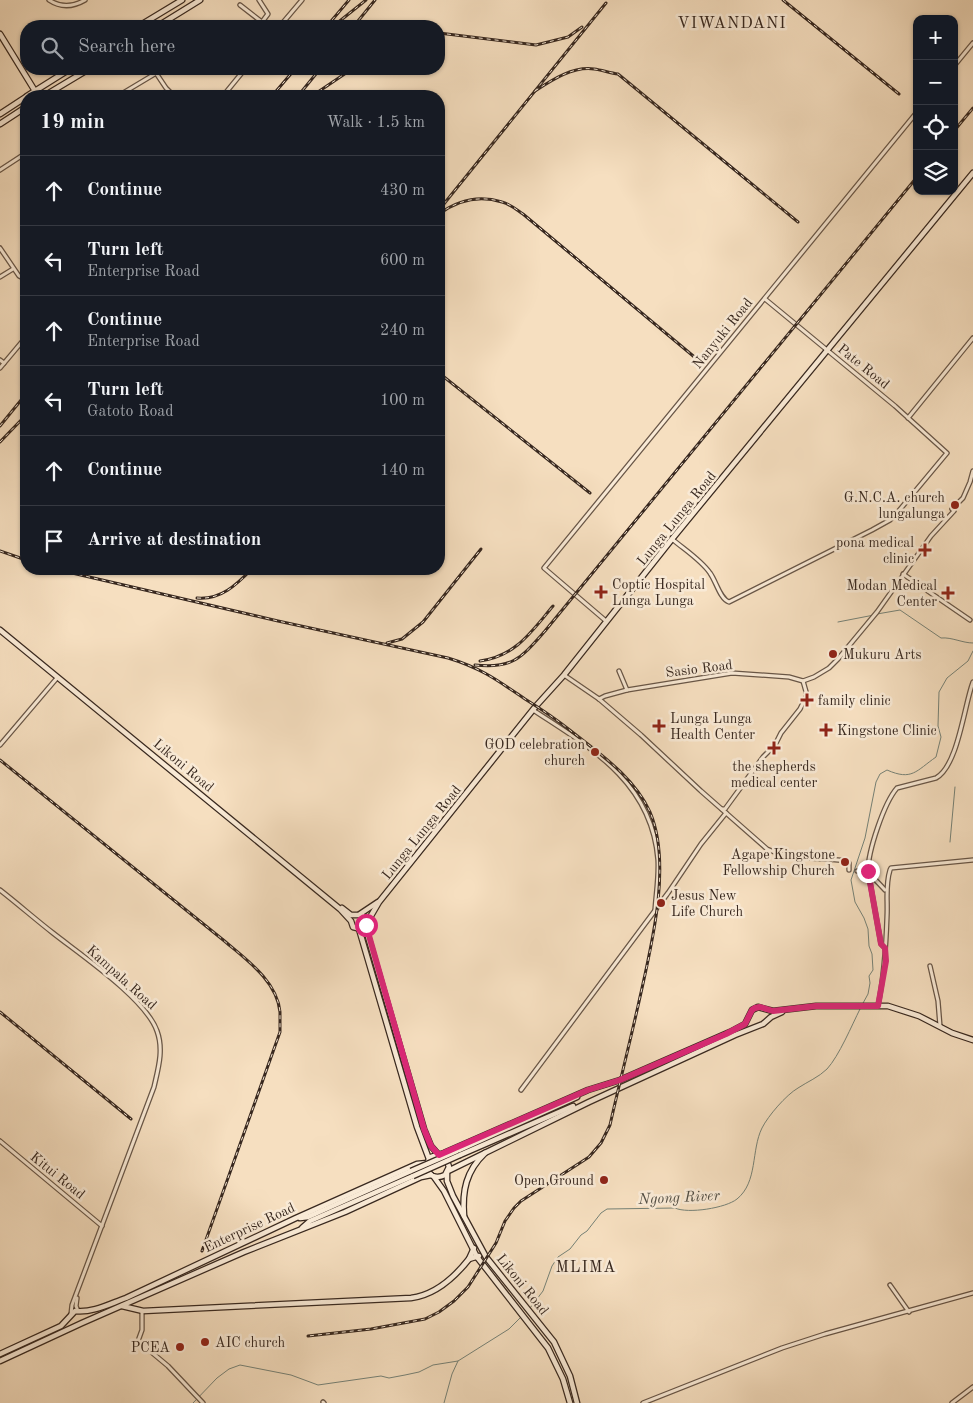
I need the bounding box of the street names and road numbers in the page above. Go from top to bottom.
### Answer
street label: Nanyuki Road [690,296,755,372]
street label: Pate Road [835,342,892,392]
street label: Lunga Lunga Road [635,469,719,568]
street label: Sasio Road [665,658,733,680]
street label: Likoni Road [151,737,216,795]
street label: Lunga Lunga Road [380,783,464,882]
street label: Kampala Road [84,943,159,1013]
street label: Kitui Road [27,1150,87,1202]
street label: Enterprise Road [202,1201,297,1255]
street label: Likoni Road [494,1252,551,1318]

